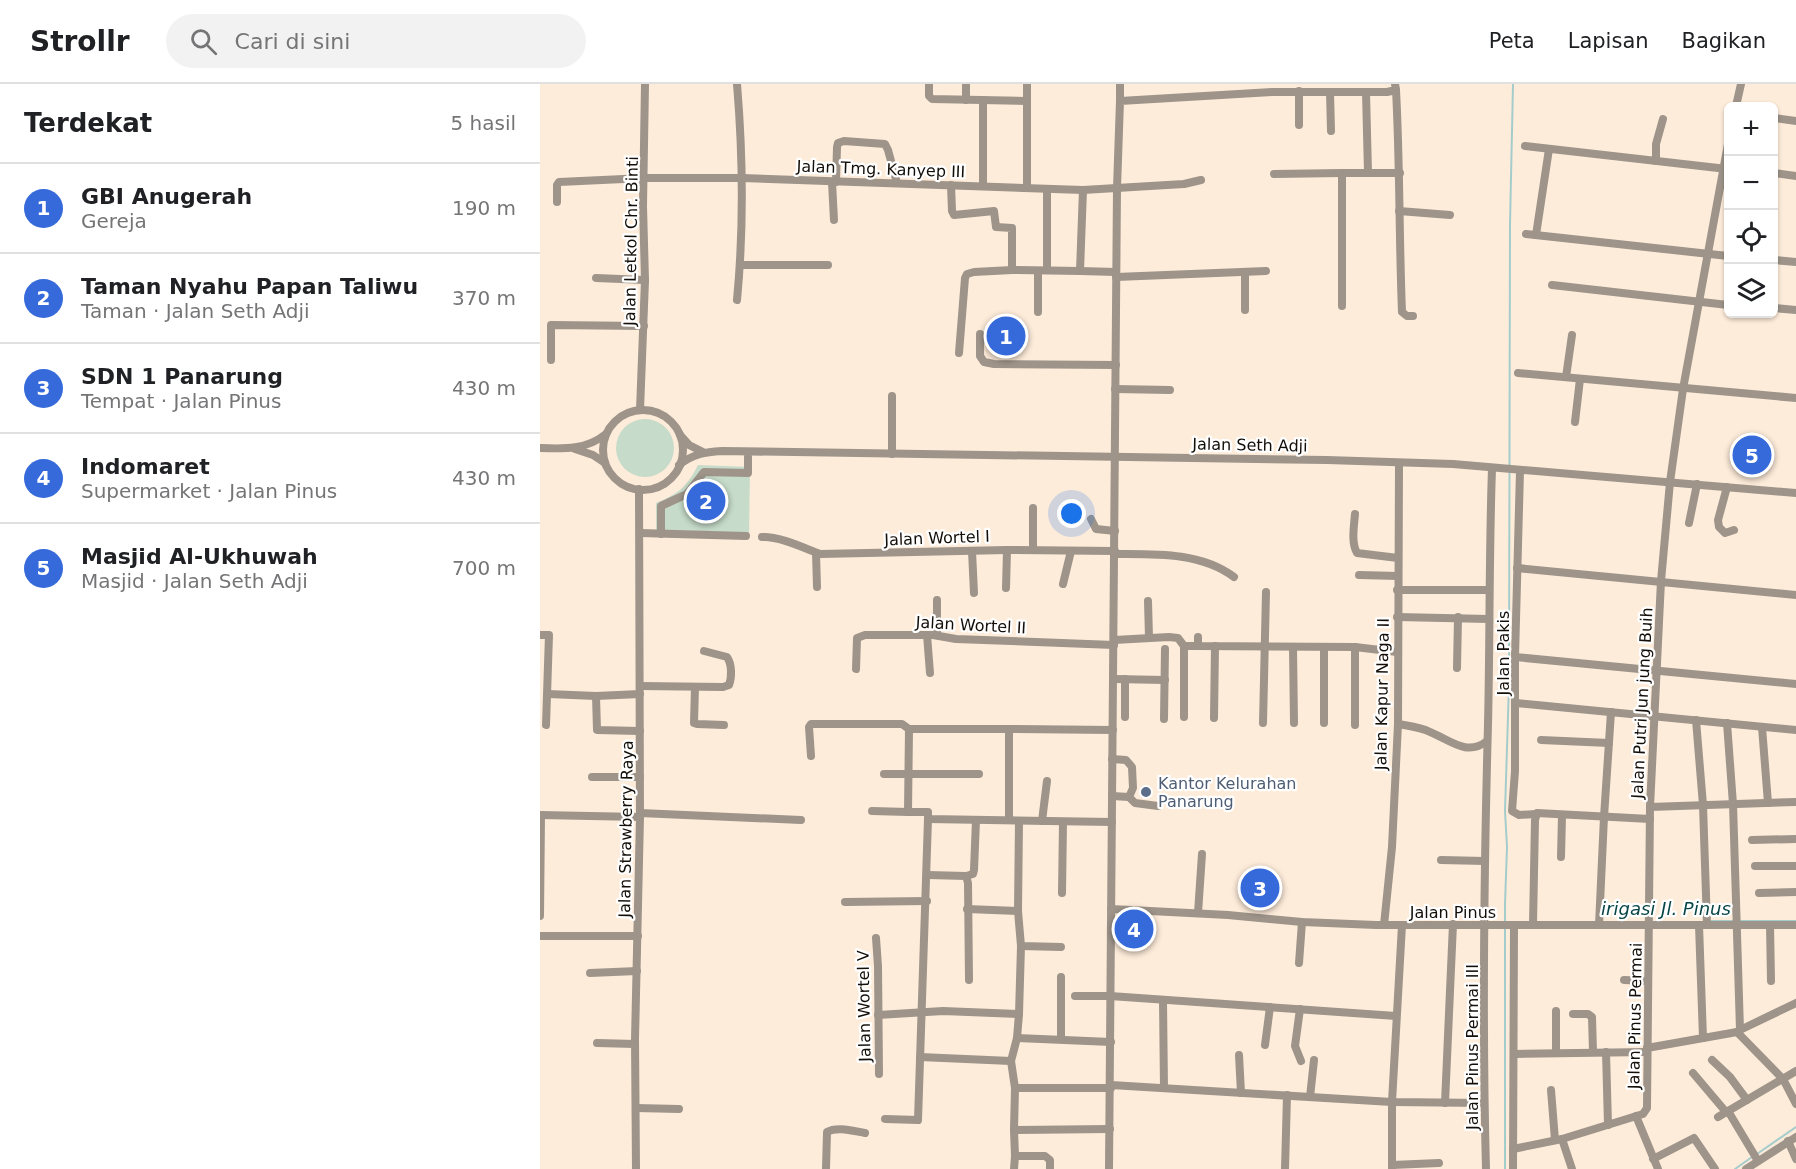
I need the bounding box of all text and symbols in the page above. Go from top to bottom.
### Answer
search box [166,14,586,68]
text: Strollr [30,25,130,58]
icon: search [187,25,220,58]
text: Cari di sini [235,29,350,54]
text: Peta [1489,29,1535,53]
text: Lapisan [1568,29,1649,53]
text: Bagikan [1682,29,1766,53]
map controls [1724,102,1778,318]
button: + [1724,102,1778,156]
text: Terdekat [24,108,152,138]
text: 5 hasil [450,111,516,135]
street label: Jalan Letkol Chr. Binti [620,156,642,327]
button: − [1724,156,1778,210]
street label: Jalan Tmg. Kanyep III [795,157,966,181]
text: GBI Anugerah [81,184,252,209]
text: 1 [37,196,50,220]
text: 190 m [452,196,516,220]
text: Gereja [81,209,147,233]
button: locate [1724,210,1778,264]
button: layers [1724,264,1778,318]
text: Taman Nyahu Papan Taliwu [81,274,418,299]
text: 2 [37,286,50,310]
text: 370 m [452,286,516,310]
text: Taman · Jalan Seth Adji [81,299,310,323]
pin: 1 [986,314,1026,358]
text: SDN 1 Panarung [81,364,283,389]
text: 3 [37,376,50,400]
text: 430 m [452,376,516,400]
text: Tempat · Jalan Pinus [81,389,281,413]
pin: 5 [1732,432,1772,478]
street label: Jalan Seth Adji [1191,434,1308,456]
text: Indomaret [81,454,210,479]
text: 4 [37,466,50,490]
text: 430 m [452,466,516,490]
pin: 2 [686,478,726,524]
text: Supermarket · Jalan Pinus [81,479,337,503]
your location [1057,499,1086,528]
street label: Jalan Wortel I [883,527,990,549]
text: Masjid Al-Ukhuwah [81,544,318,569]
text: 5 [37,556,50,580]
text: 700 m [452,556,516,580]
text: Masjid · Jalan Seth Adji [81,569,308,593]
street label: Jalan Putri Jun jung Buih [1627,607,1657,800]
street label: Jalan Pakis [1494,611,1513,696]
street label: Jalan Wortel II [914,613,1027,637]
street label: Jalan Kapur Naga II [1371,618,1393,771]
street label: Jalan Strawberry Raya [615,740,637,919]
place label: Kantor Kelurahan Panarung [1158,774,1296,811]
marker: Kantor Kelurahan Panarung [1139,785,1153,799]
pin: 3 [1240,866,1280,910]
water label: irigasi Jl. Pinus [1601,898,1731,919]
street label: Jalan Pinus [1409,903,1496,922]
pin: 4 [1114,906,1154,952]
street label: Jalan Pinus Permai [1624,943,1646,1090]
street label: Jalan Wortel V [854,950,874,1063]
street label: Jalan Pinus Permai III [1463,964,1482,1131]

